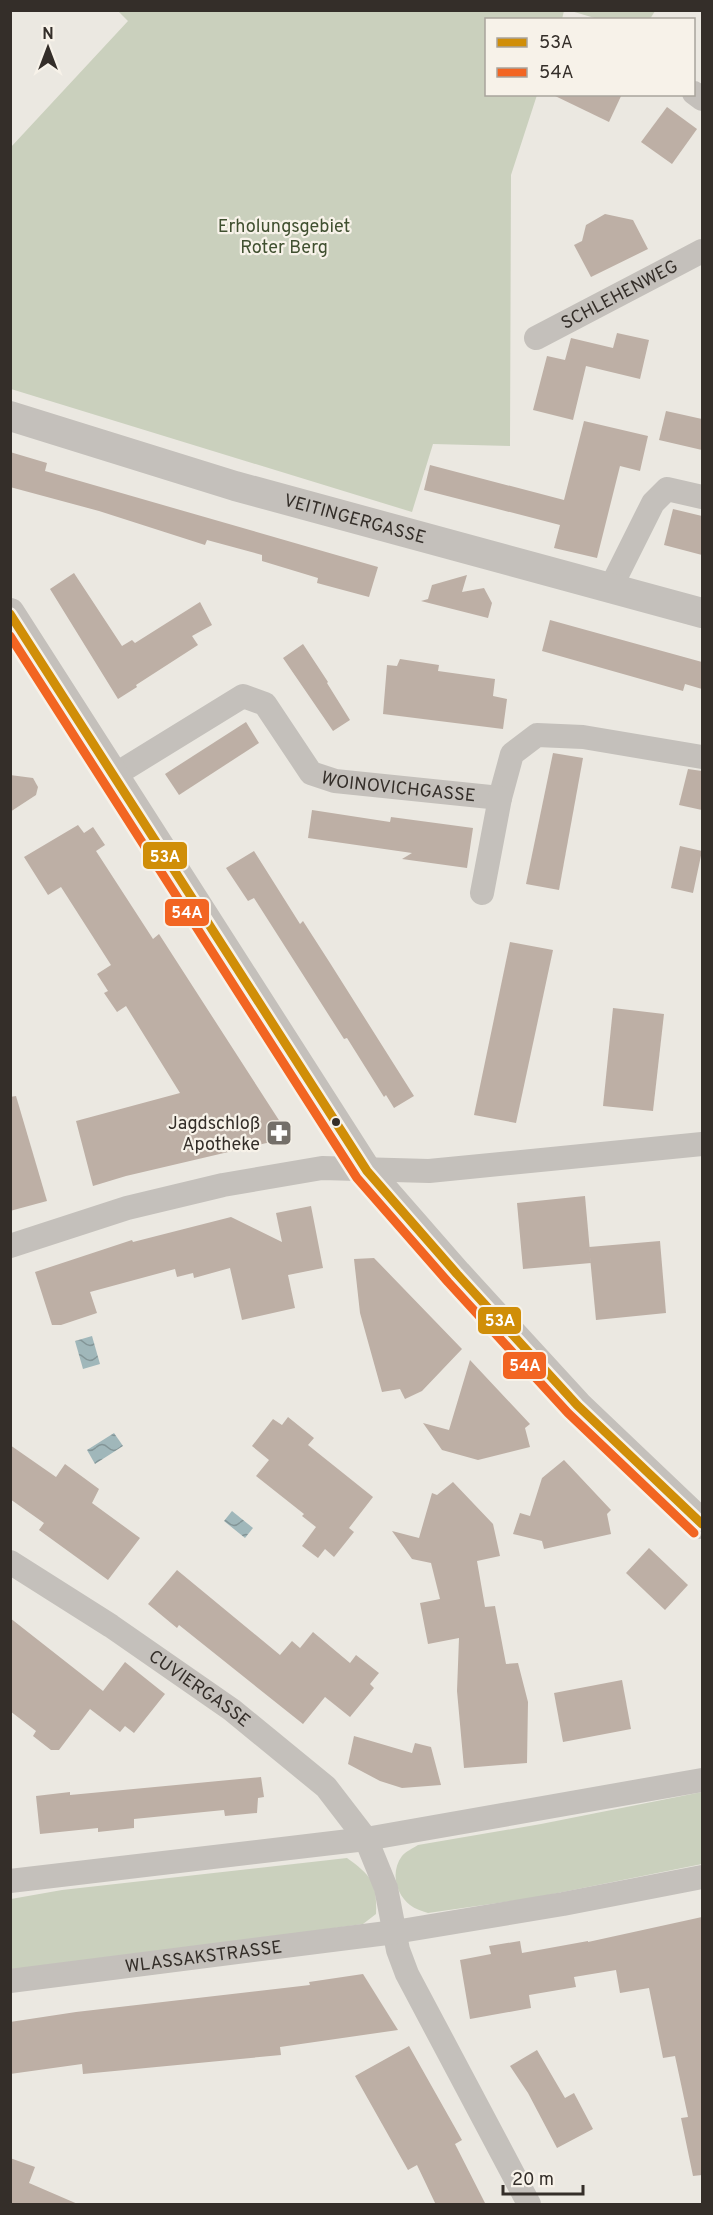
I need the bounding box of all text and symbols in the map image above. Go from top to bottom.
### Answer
north arrow [18,18,78,78]
legend [485,18,695,96]
text: N [42,25,54,45]
text: 53A [539,32,573,55]
text: 54A [539,62,574,85]
park label: Erholungsgebiet Roter Berg [218,216,350,260]
street label: SCHLEHENWEG [558,256,682,336]
street label: VEITINGERGASSE [281,490,428,550]
street label: WOINOVICHGASSE [318,767,477,808]
line badge: 53A [142,841,188,870]
text: 53A [150,848,180,868]
line badge: 54A [164,898,210,927]
text: 54A [171,904,203,924]
place label: Jagdschloß Apotheke [168,1113,260,1157]
unlabelled marker [330,1116,342,1128]
pharmacy icon: Jagdschloß Apotheke [264,1118,294,1148]
line badge: 53A [477,1306,522,1335]
text: 53A [485,1312,515,1332]
line badge: 54A [502,1351,547,1380]
text: 54A [509,1357,541,1377]
street label: CUVIERGASSE [144,1646,255,1733]
street label: WLASSAKSTRASSE [124,1936,284,1979]
scale bar [503,2158,582,2196]
text: 20 m [512,2169,554,2192]

